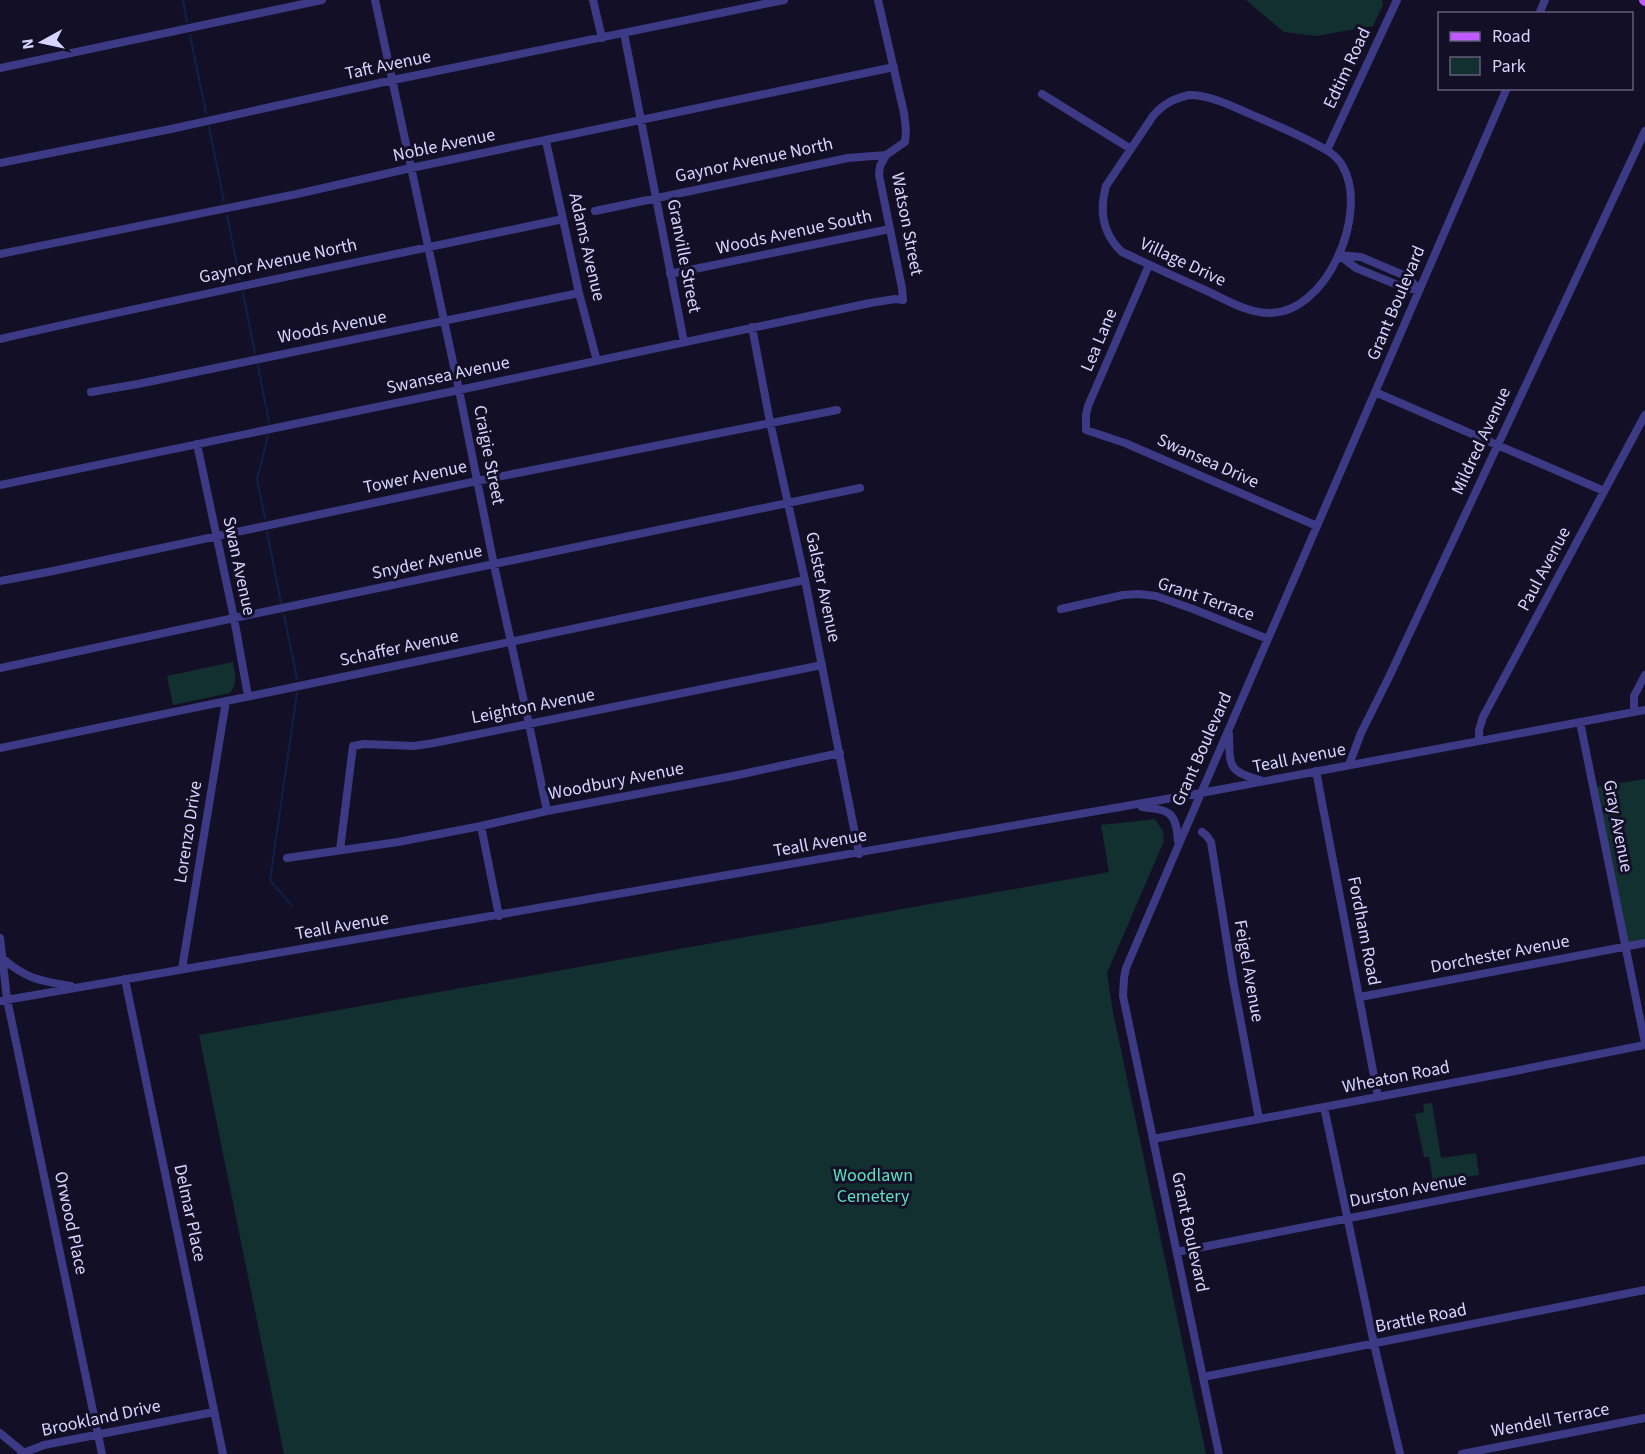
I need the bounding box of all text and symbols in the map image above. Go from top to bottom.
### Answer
north arrow [12,12,72,72]
legend [1438,12,1633,90]
street label: Edtim Road [1317,23,1377,113]
text: Road [1492,24,1531,49]
text: N [17,37,40,51]
street label: Taft Avenue [343,44,433,86]
text: Park [1492,54,1526,79]
street label: Noble Avenue [391,122,498,168]
street label: Gaynor Avenue North [673,131,835,189]
street label: Watson Street [885,170,929,278]
street label: Adams Avenue [562,190,612,304]
street label: Granville Street [661,197,707,315]
street label: Woods Avenue South [714,203,874,261]
street label: Village Drive [1136,231,1230,293]
street label: Gaynor Avenue North [197,232,359,290]
street label: Grant Boulevard [1361,242,1431,364]
street label: Woods Avenue [275,304,389,350]
street label: Lea Lane [1075,304,1124,375]
street label: Swansea Avenue [384,350,512,400]
street label: Mildred Avenue [1445,383,1517,499]
street label: Craigie Street [467,403,511,507]
street label: Swansea Drive [1153,427,1263,495]
street label: Tower Avenue [361,454,469,500]
street label: Swan Avenue [216,514,262,618]
street label: Paul Avenue [1511,522,1577,615]
street label: Galster Avenue [799,530,847,644]
street label: Snyder Avenue [370,538,484,586]
street label: Grant Terrace [1154,571,1258,627]
street label: Schaffer Avenue [337,623,461,673]
street label: Leighton Avenue [469,682,597,730]
street label: Grant Boulevard [1166,688,1238,810]
street label: Teall Avenue [1250,737,1348,779]
street label: Woodbury Avenue [546,756,686,806]
street label: Gray Avenue [1597,778,1639,874]
street label: Lorenzo Drive [168,779,208,885]
street label: Teall Avenue [771,822,869,864]
street label: Fordham Road [1341,874,1387,988]
street label: Teall Avenue [293,905,391,947]
street label: Feigel Avenue [1228,918,1270,1024]
street label: Dorchester Avenue [1428,928,1572,980]
street label: Wheaton Road [1340,1054,1452,1100]
street label: Delmar Place [167,1162,213,1264]
park label: Woodlawn Cemetery [833,1163,913,1209]
street label: Durston Avenue [1347,1166,1469,1214]
street label: Orwood Place [48,1169,94,1277]
street label: Grant Boulevard [1165,1170,1215,1294]
street label: Brattle Road [1373,1297,1469,1339]
street label: Brookland Drive [39,1393,163,1443]
street label: Wendell Terrace [1489,1396,1611,1444]

